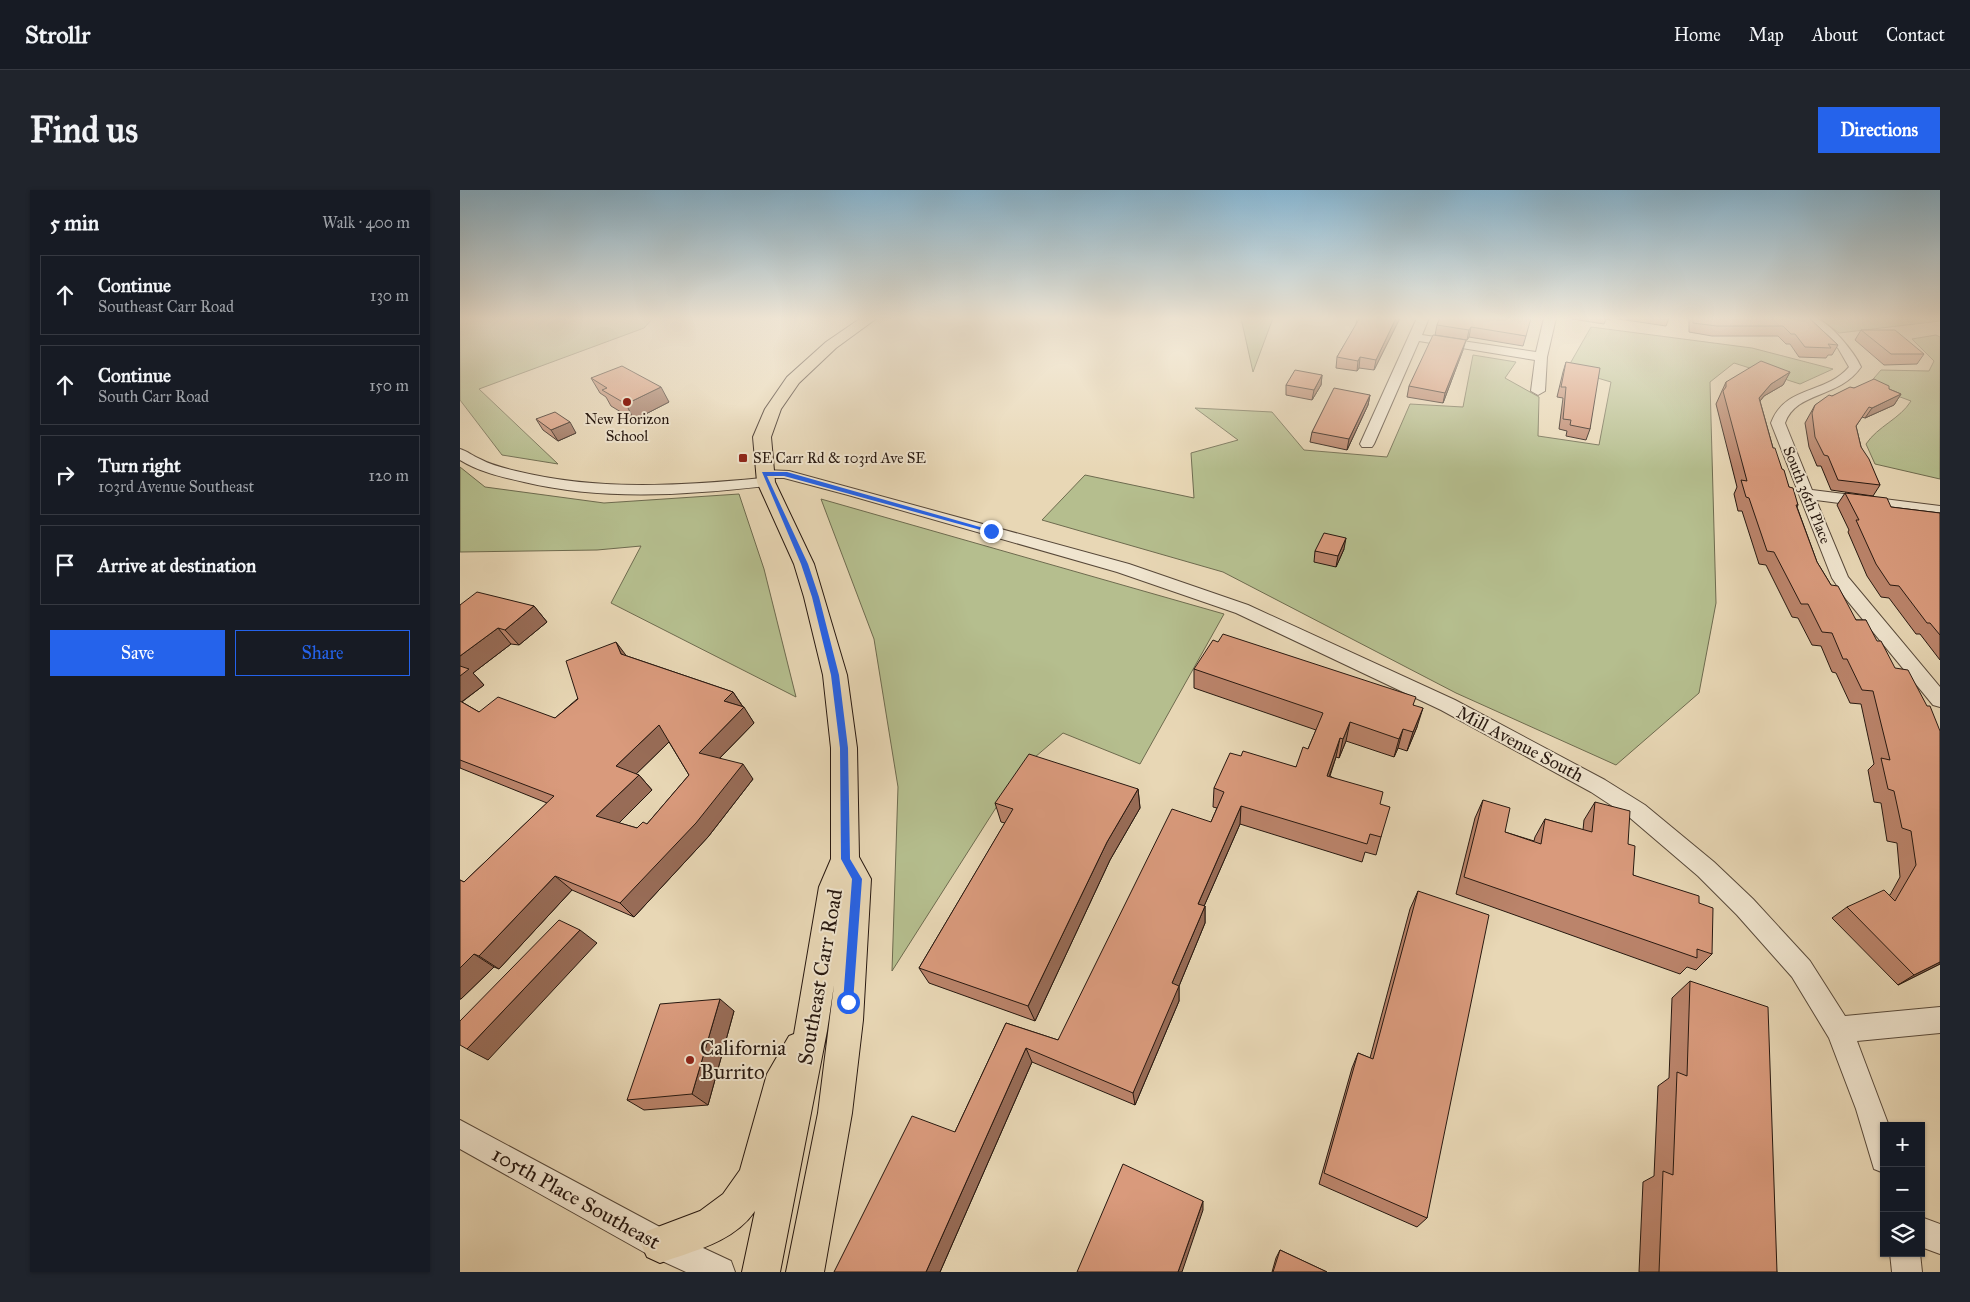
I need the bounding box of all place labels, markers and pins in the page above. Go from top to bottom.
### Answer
marker: New Horizon School [621,396,633,408]
place label: New Horizon School [585,410,669,445]
place label: SE Carr Rd & 103rd Ave SE [753,449,926,467]
marker: SE Carr Rd & 103rd Ave SE [737,452,749,464]
place label: California Burrito [700,1035,786,1085]
marker: California Burrito [684,1054,696,1066]

